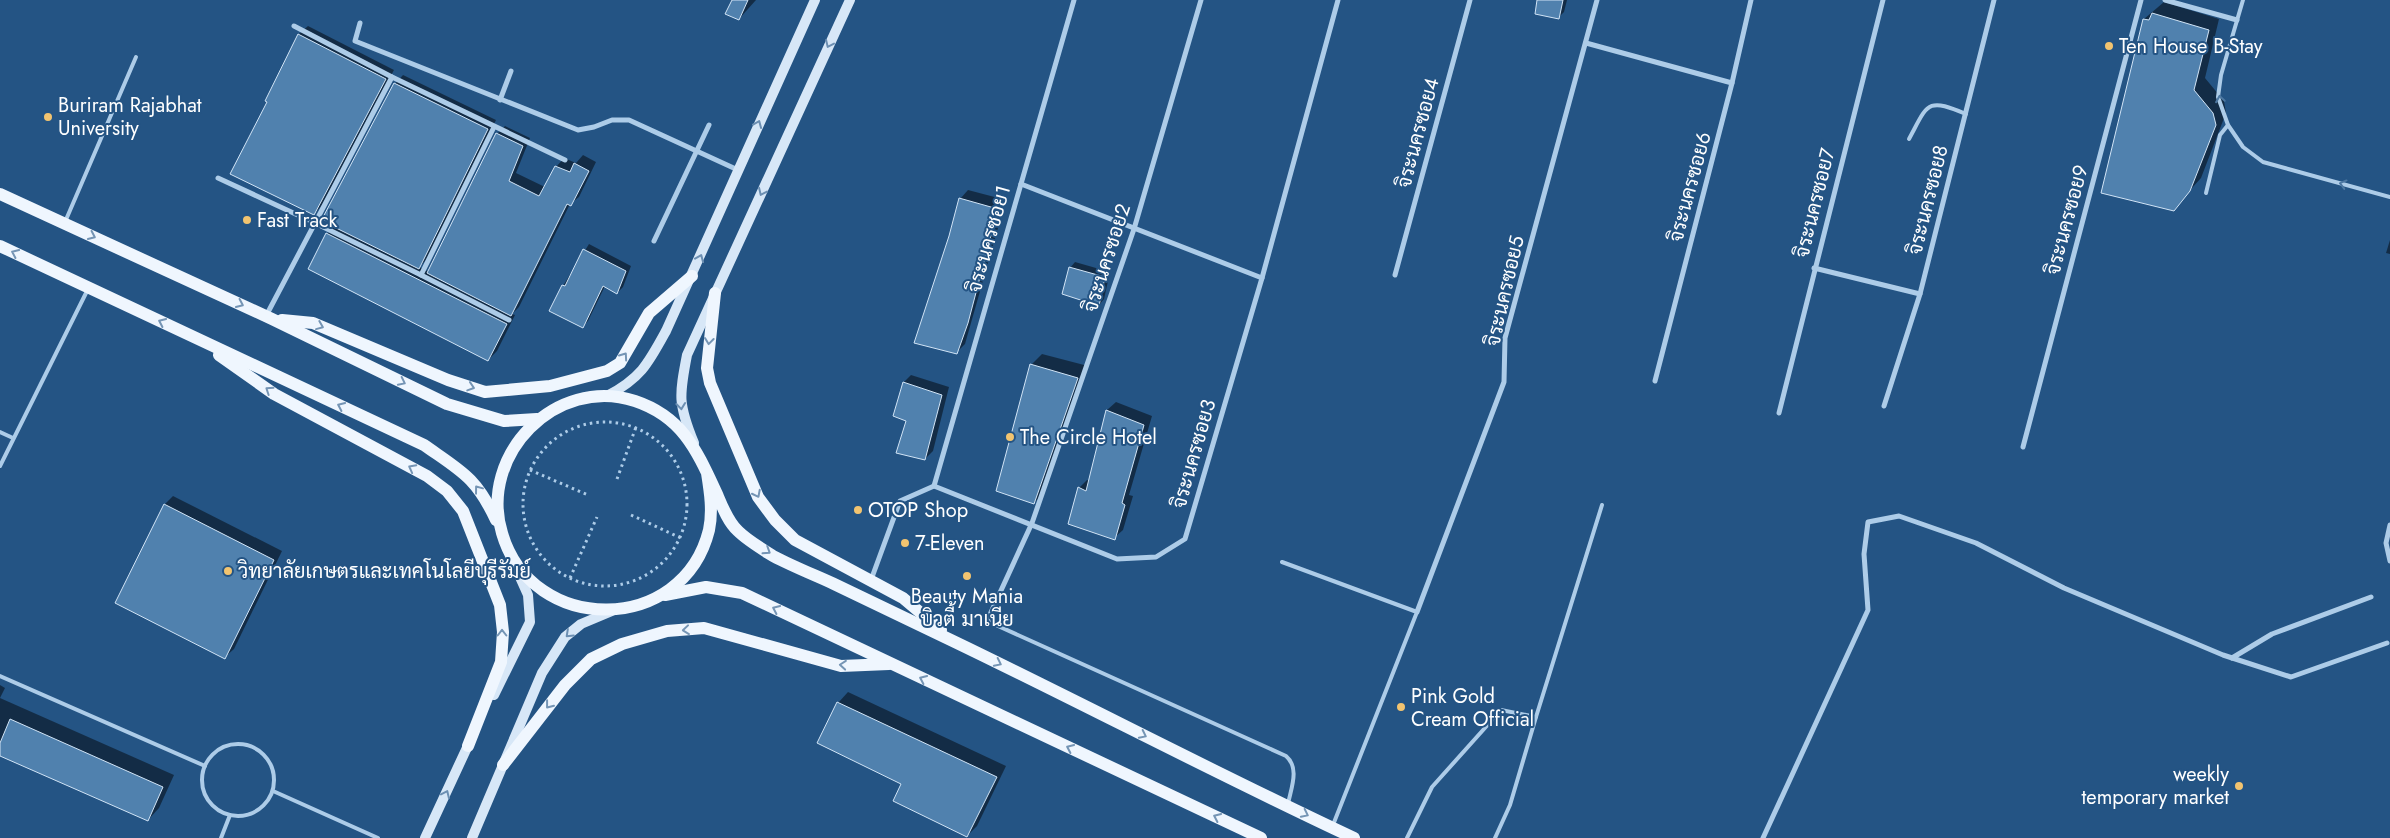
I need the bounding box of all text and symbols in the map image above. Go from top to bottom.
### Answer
place label: Ten House B-Stay [2119,32,2263,61]
one-way arrow [825,39,836,48]
marker: Ten House B-Stay [2103,40,2115,52]
street label: จิระนครซอย4 [1389,74,1447,191]
place label: Buriram Rajabhat University [58,91,202,143]
one-way arrow [2215,94,2226,102]
marker: Buriram Rajabhat University [42,111,54,123]
one-way arrow [751,120,762,129]
street label: จิระนครซอย6 [1661,129,1719,245]
street label: จิระนครซอย8 [1900,142,1956,258]
street label: จิระนครซอย7 [1787,145,1843,261]
street label: จิระนครซอย9 [2038,162,2096,278]
one-way arrow [2339,179,2348,189]
street label: จิระนครซอย1 [960,182,1018,296]
one-way arrow [757,187,768,196]
street label: จิระนครซอย2 [1076,200,1138,316]
place label: Fast Track [257,206,338,235]
marker: Fast Track [241,214,253,226]
one-way arrow [87,230,96,241]
street label: จิระนครซอย5 [1478,233,1532,349]
one-way arrow [11,249,20,259]
one-way arrow [693,254,704,263]
one-way arrow [235,298,244,308]
one-way arrow [158,317,167,328]
one-way arrow [315,320,324,330]
one-way arrow [705,337,715,346]
one-way arrow [618,352,627,362]
one-way arrow [397,376,406,386]
one-way arrow [466,382,474,392]
one-way arrow [265,387,275,396]
street label: จิระนครซอย3 [1165,396,1223,512]
one-way arrow [337,402,346,412]
one-way arrow [676,403,687,411]
place label: The Circle Hotel [1020,423,1157,452]
marker: The Circle Hotel [1004,431,1016,443]
one-way arrow [408,464,417,474]
one-way arrow [476,486,484,495]
one-way arrow [751,489,761,498]
place label: OTOP Shop [868,496,968,525]
marker: OTOP Shop [852,504,864,516]
place label: 7-Eleven [915,529,985,558]
marker: 7-Eleven [899,537,911,549]
one-way arrow [761,545,771,554]
place label: วิทยาลัยเกษตรและเทคโนโลยีบุรีรัมย์ [237,557,531,586]
marker: วิทยาลัยเกษตรและเทคโนโลยีบุรีรัมย์ [222,565,234,577]
marker: Beauty Mania บิวตี้ มาเนีย [961,570,973,582]
place label: Beauty Mania บิวตี้ มาเนีย [911,582,1023,634]
one-way arrow [772,605,781,616]
one-way arrow [681,624,689,635]
one-way arrow [566,628,575,637]
one-way arrow [497,629,507,637]
one-way arrow [992,657,1001,667]
one-way arrow [839,660,847,671]
one-way arrow [919,674,928,685]
place label: Pink Gold Cream Official [1411,682,1534,734]
one-way arrow [546,699,555,709]
marker: Pink Gold Cream Official [1395,701,1407,713]
one-way arrow [1138,728,1147,738]
one-way arrow [1066,744,1075,754]
place label: weekly temporary market [2082,760,2229,812]
marker: weekly temporary market [2233,780,2245,792]
one-way arrow [440,790,450,799]
one-way arrow [1300,808,1309,818]
one-way arrow [1213,813,1222,823]

